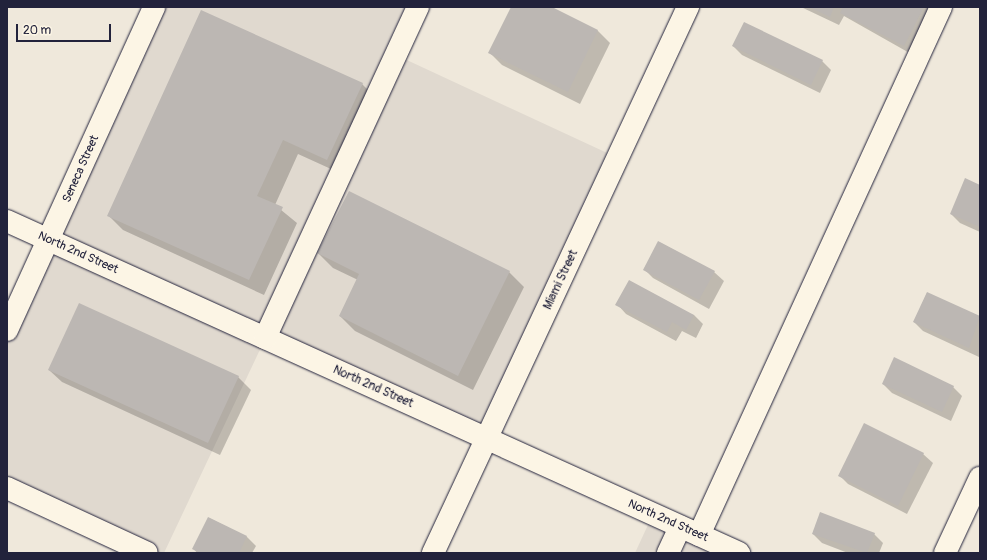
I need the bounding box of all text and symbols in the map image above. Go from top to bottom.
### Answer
scale bar [18,16,113,42]
text: 20 m [23,23,51,38]
street label: Seneca Street [60,133,102,205]
street label: North 2nd Street [36,229,120,277]
street label: Miami Street [541,248,581,312]
street label: North 2nd Street [331,363,415,411]
street label: North 2nd Street [626,497,710,545]

